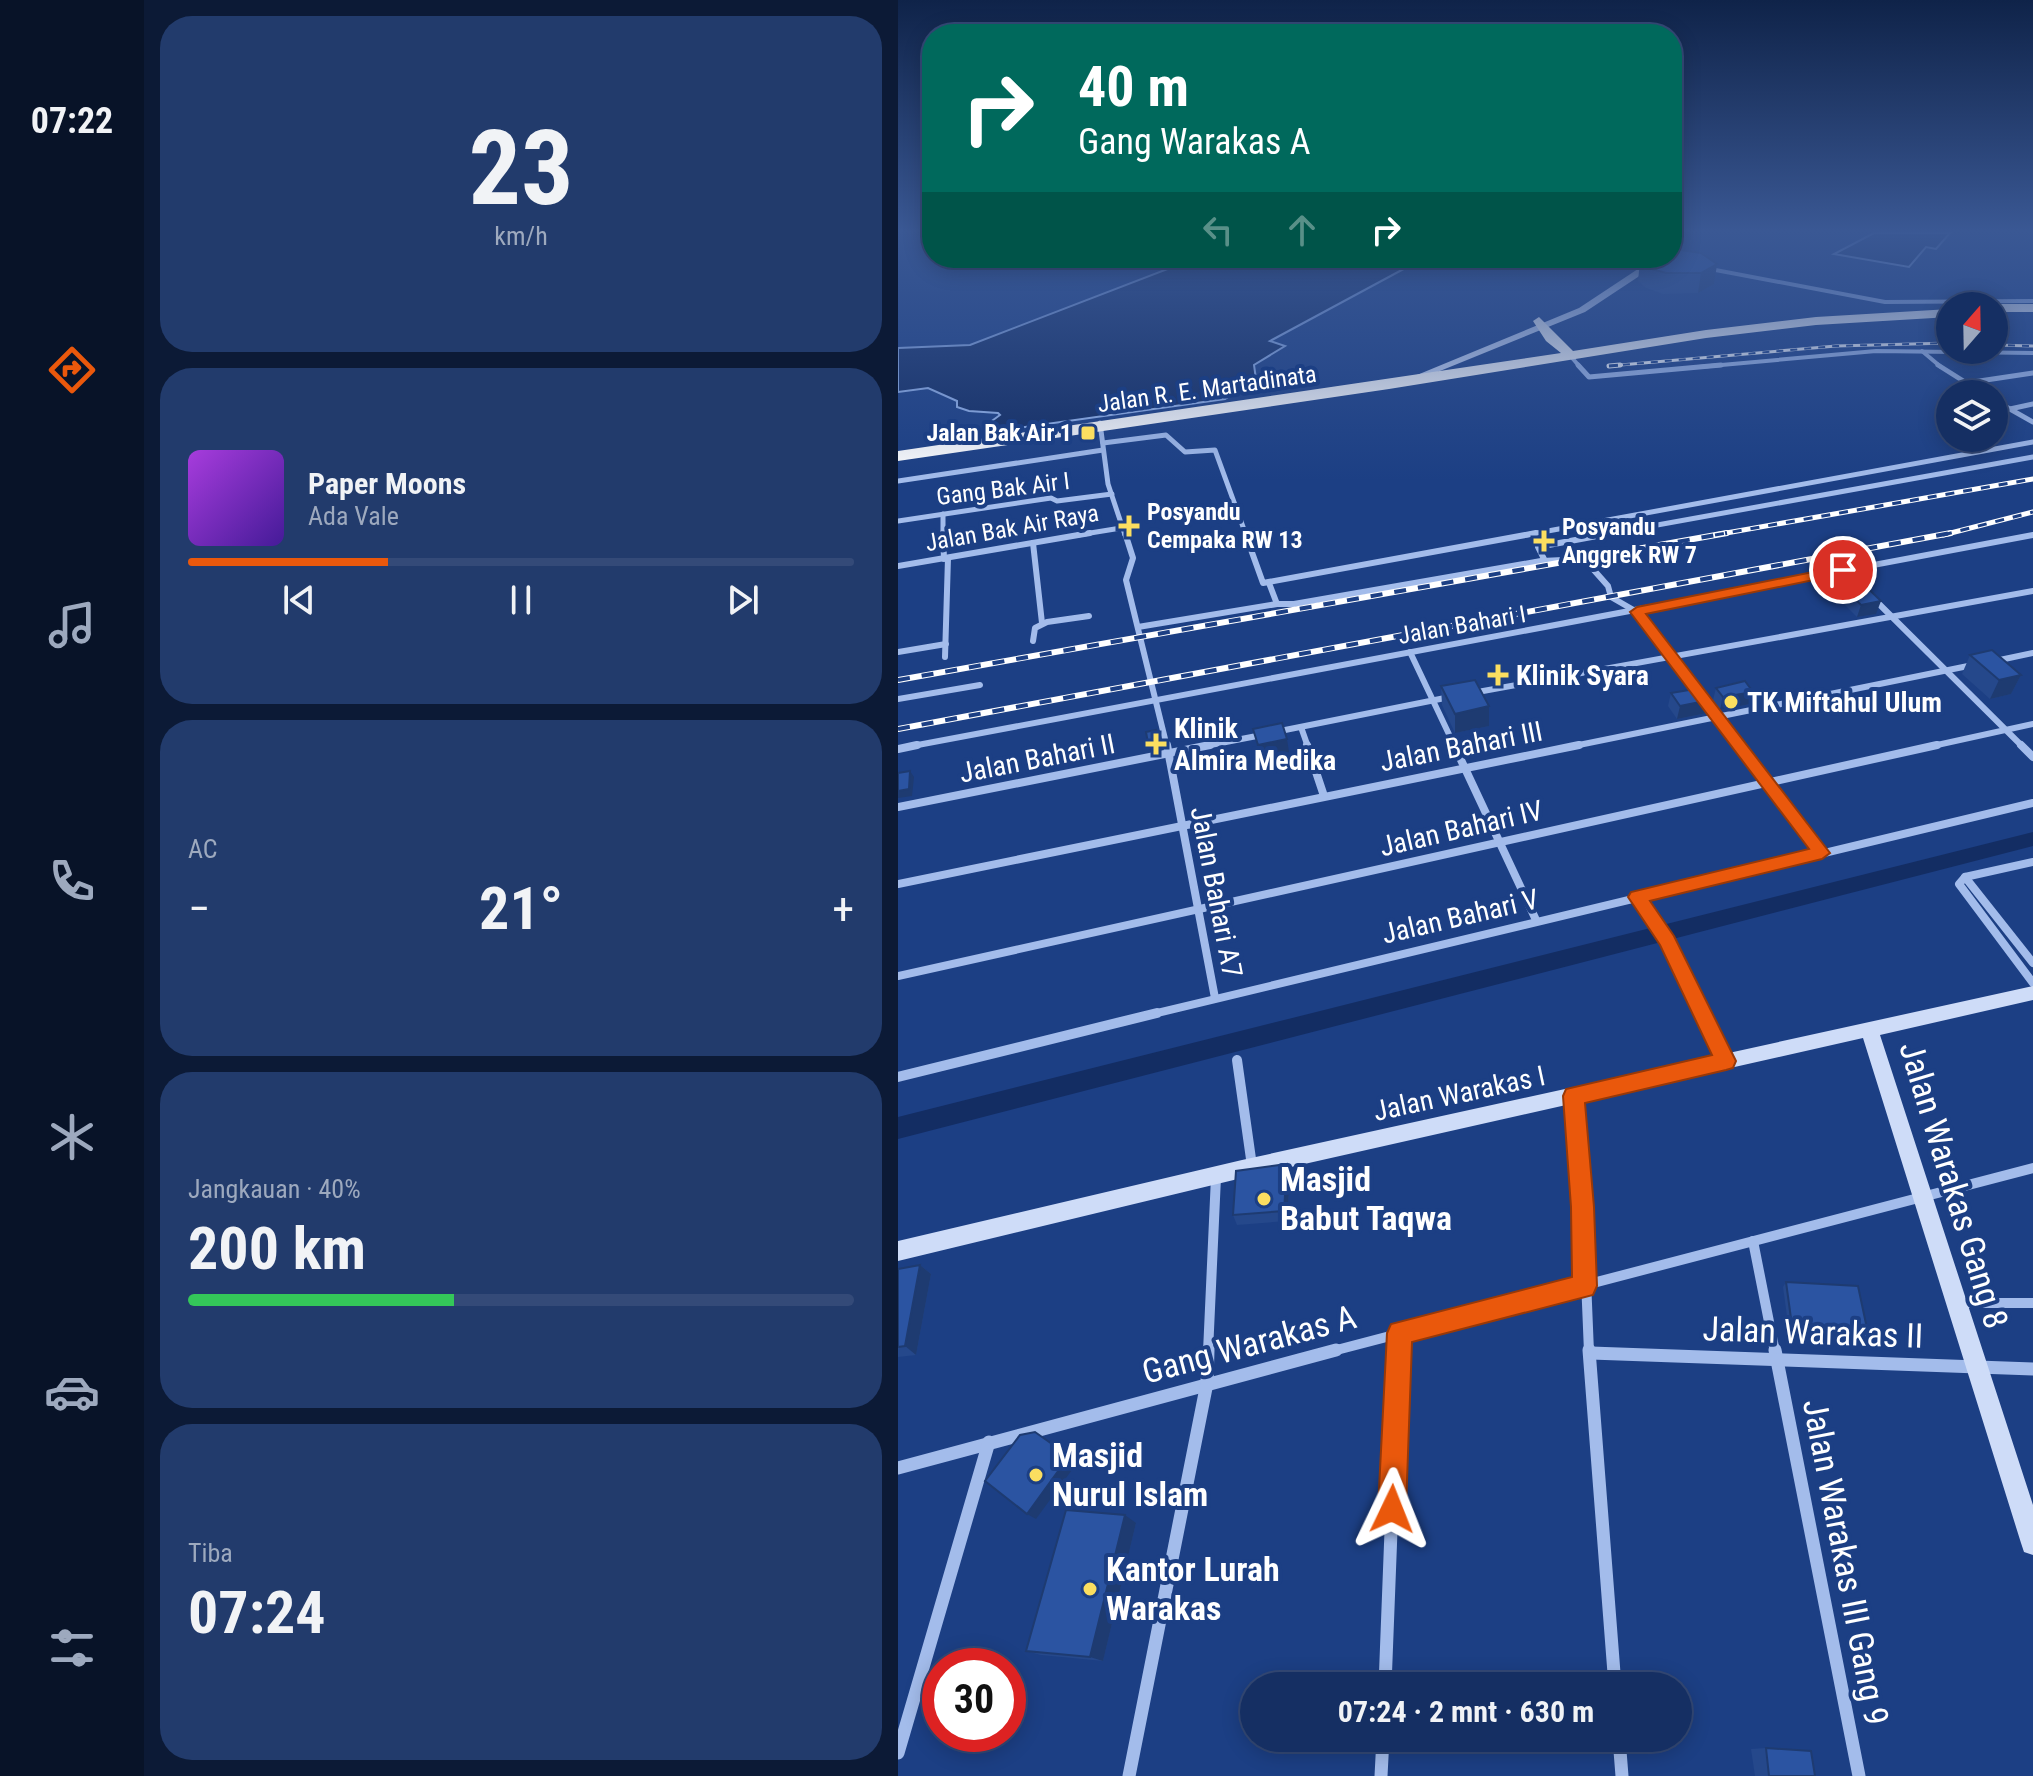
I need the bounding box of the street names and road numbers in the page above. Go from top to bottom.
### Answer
street label: Jalan R. E. Martadinata [1096,360,1318,418]
street label: Gang Bak Air I [935,467,1071,511]
street label: Jalan Bak Air Raya [923,499,1101,557]
street label: Jalan Bahari I [1396,600,1528,650]
street label: Jalan Bahari III [1377,715,1545,778]
street label: Jalan Bahari II [956,727,1118,790]
street label: Jalan Bahari IV [1376,794,1546,863]
street label: Jalan Bahari A7 [1184,804,1249,981]
street label: Jalan Bahari V [1379,882,1542,951]
street label: Jalan Warakas Gang 8 [1891,1037,2017,1333]
street label: Jalan Warakas I [1370,1059,1548,1128]
street label: Gang Warakas A [1138,1296,1360,1392]
street label: Jalan Warakas II [1702,1308,1924,1356]
street label: Jalan Warakas III Gang 9 [1795,1396,1897,1728]

